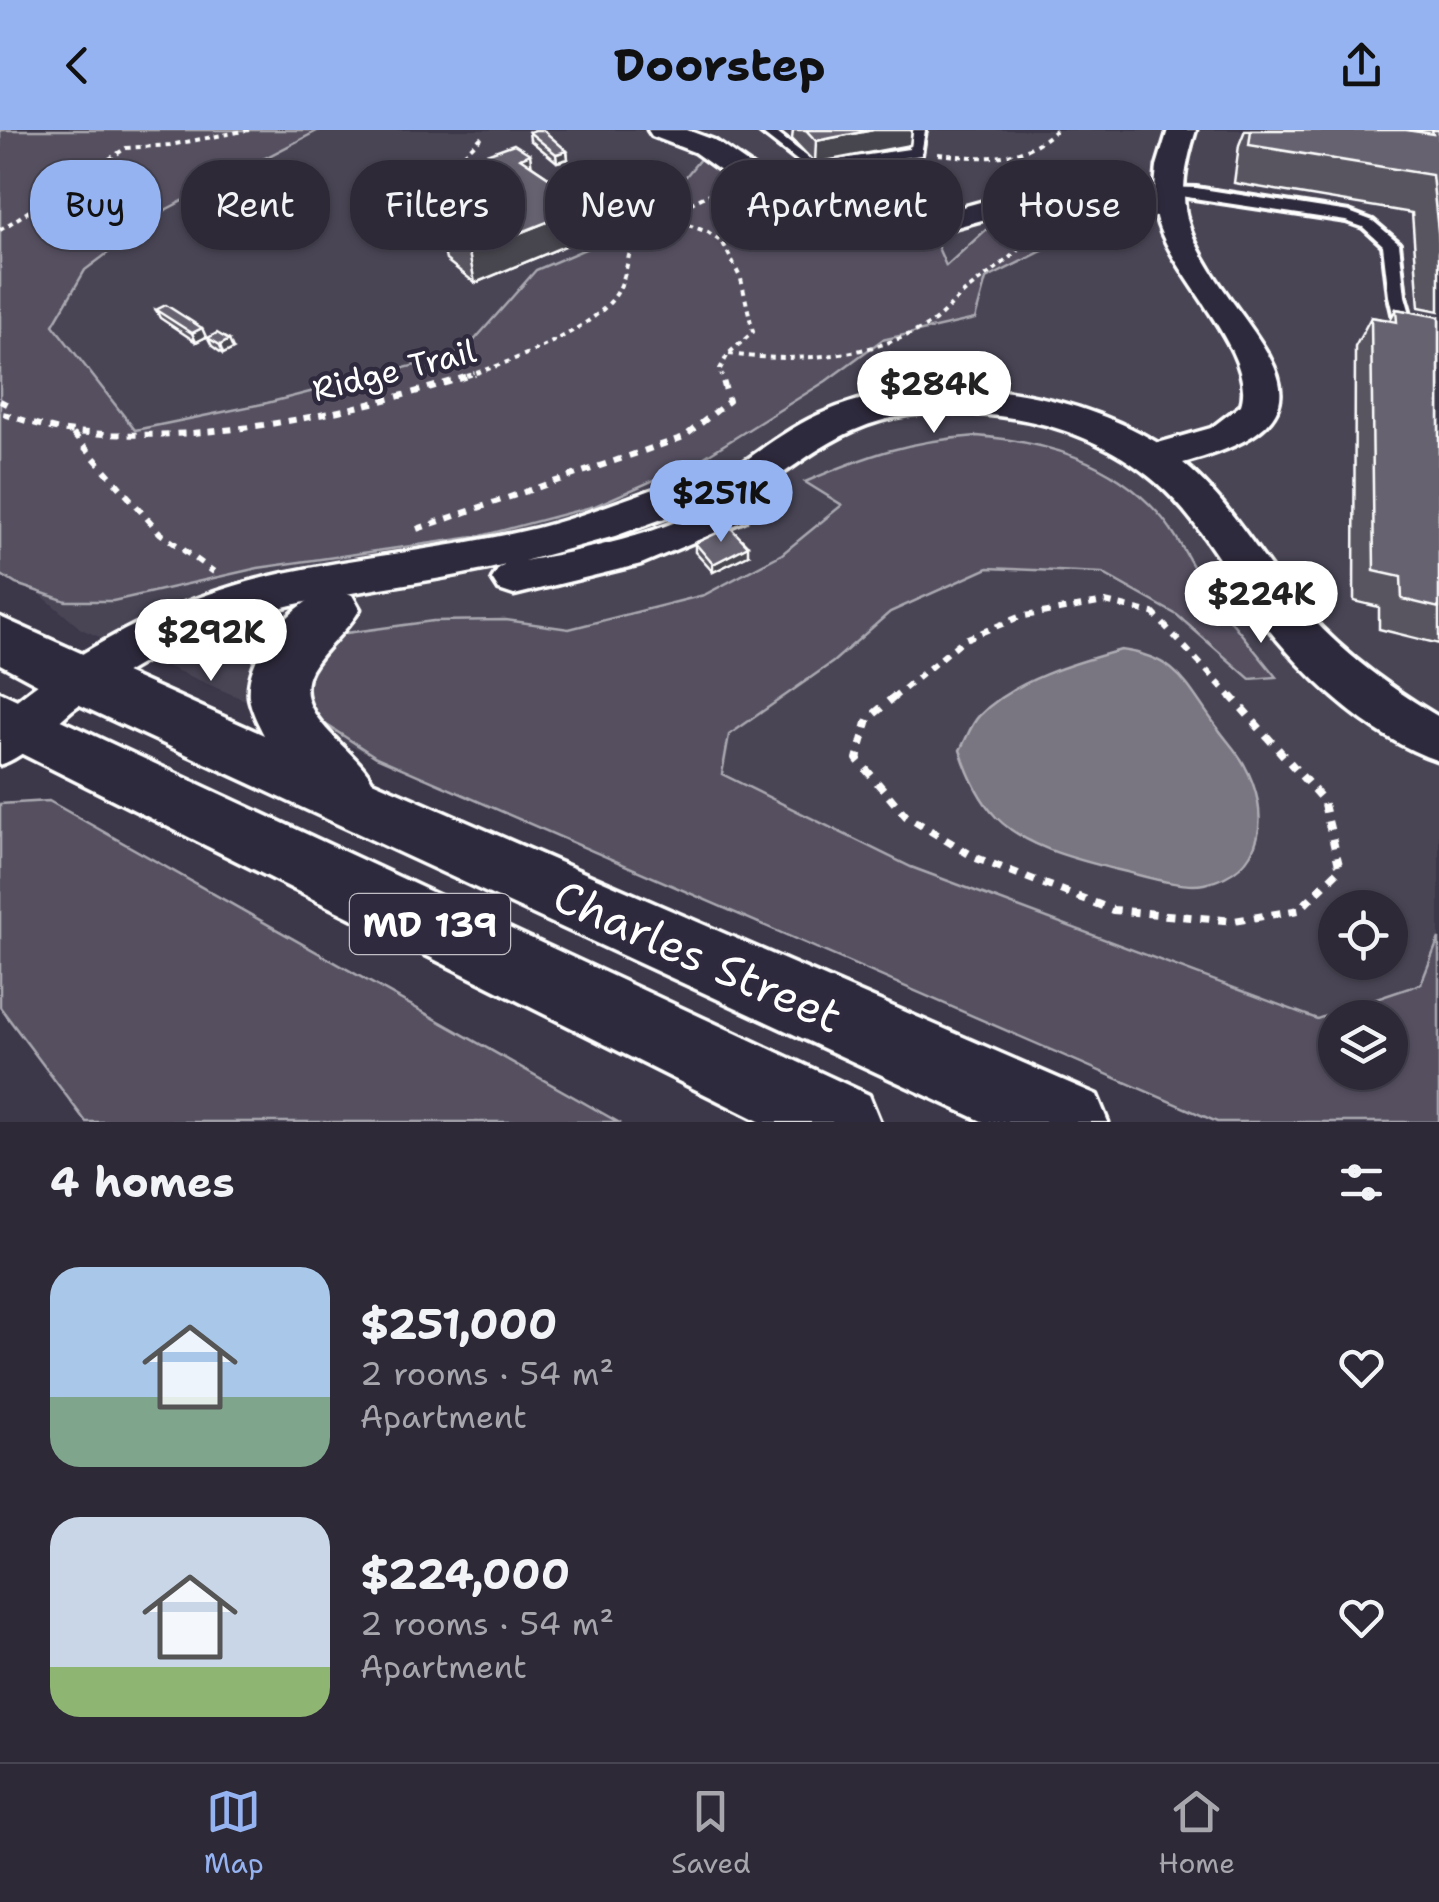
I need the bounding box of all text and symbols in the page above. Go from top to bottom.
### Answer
text: Doorstep [614,35,825,95]
icon: back [50,38,105,93]
icon: share [1334,38,1389,93]
chip: Buy [30,160,161,250]
chip: Rent [181,160,330,250]
chip: Filters [350,160,525,250]
chip: New [545,160,691,250]
chip: Apartment [711,160,963,250]
chip: House [983,160,1156,250]
street label: Ridge Trail [308,329,481,411]
pin: $284K [864,351,1004,436]
text: $284K [879,362,989,405]
pin: $251K [651,460,791,545]
text: $251K [672,471,770,514]
pin: $224K [1191,561,1331,646]
text: $224K [1207,572,1315,615]
pin: $292K [141,599,281,684]
text: $292K [157,610,265,653]
street label: Charles Street [544,866,852,1046]
map controls [1318,890,1408,1090]
button: locate [1318,890,1408,980]
road number: MD 139 [350,894,510,954]
button: layers [1318,1000,1408,1090]
text: 4 homes [50,1154,235,1210]
icon: filters [1334,1155,1389,1210]
text: $251,000 [360,1296,557,1352]
icon: home [130,1307,250,1427]
icon: heart [1334,1340,1389,1395]
text: 2 rooms · 54 m² [360,1352,614,1395]
text: Apartment [360,1395,527,1438]
text: $224,000 [360,1546,570,1602]
icon: home [130,1557,250,1677]
icon: heart [1334,1590,1389,1645]
text: 2 rooms · 54 m² [360,1602,614,1645]
text: Apartment [360,1645,527,1688]
tab: Map [204,1784,264,1882]
tab: Saved [671,1784,751,1882]
tab: Home [1158,1784,1235,1882]

